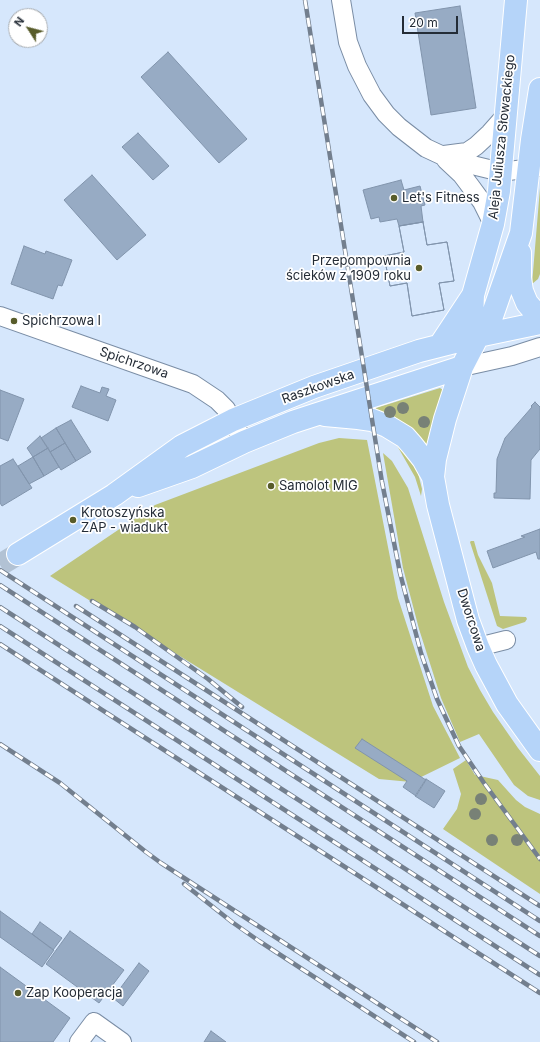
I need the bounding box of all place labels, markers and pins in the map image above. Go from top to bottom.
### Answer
place label: Let's Fitness [402,190,480,206]
marker: Let's Fitness [389,193,399,203]
place label: Przepompownia ścieków z 1909 roku [286,253,411,284]
marker: Przepompownia ścieków z 1909 roku [414,263,424,273]
place label: Spichrzowa I [22,313,101,329]
marker: Spichrzowa I [9,316,19,326]
place label: Samolot MIG [279,478,358,494]
marker: Samolot MIG [266,481,276,491]
place label: Krotoszyńska ZAP - wiadukt [81,505,168,536]
marker: Krotoszyńska ZAP - wiadukt [68,515,78,525]
place label: Zap Kooperacja [26,985,123,1001]
marker: Zap Kooperacja [13,988,23,998]

